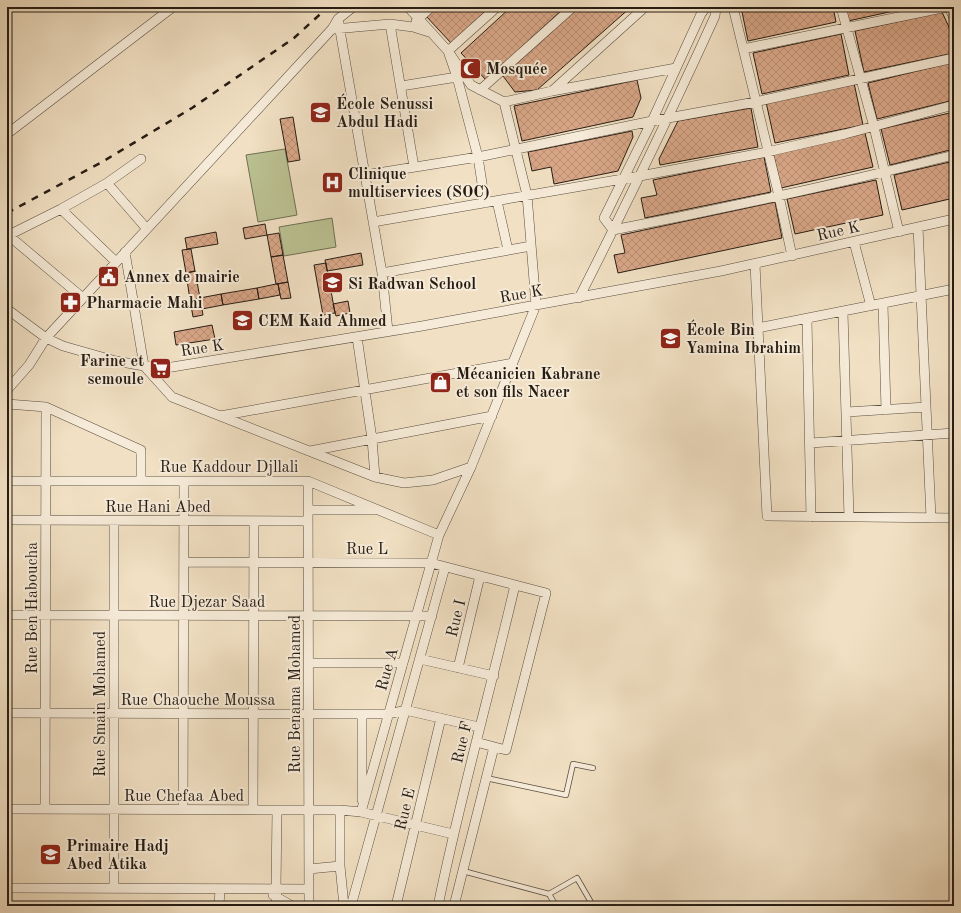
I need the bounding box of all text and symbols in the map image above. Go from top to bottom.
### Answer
mosque icon: Mosquée [457,55,483,81]
place label: Mosquée [486,62,547,78]
place label: École Senussi Abdul Hadi [336,93,433,131]
school or university icon: École Senussi Abdul Hadi [307,99,333,125]
place label: Clinique multiservices (SOC) [348,167,490,201]
hospital icon: Clinique multiservices (SOC) [319,169,345,195]
street label: Rue K [815,219,862,245]
public building icon: Annex de mairie [96,263,122,289]
place label: Annex de mairie [124,270,240,286]
school or university icon: Si Radwan School [320,270,346,296]
place label: Si Radwan School [348,277,476,293]
street label: Rue K [498,283,544,307]
pharmacy icon: Pharmacie Mahi [57,289,83,315]
place label: Pharmacie Mahi [86,296,203,312]
school or university icon: CEM Kaid Ahmed [229,307,255,333]
place label: CEM Kaid Ahmed [258,314,387,330]
place label: École Bin Yamina Ibrahim [686,319,801,357]
school or university icon: École Bin Yamina Ibrahim [657,325,683,351]
street label: Rue K [179,338,225,360]
place label: Farine et semoule [80,354,144,388]
supermarket icon: Farine et semoule [147,356,173,382]
place label: Mécanicien Kabrane et son fils Nacer [456,367,601,401]
shop icon: Mécanicien Kabrane et son fils Nacer [427,369,453,395]
street label: Rue Kaddour Djllali [160,460,298,476]
street label: Rue Hani Abed [105,500,211,516]
street label: Rue Ben Haboucha [25,542,41,674]
street label: Rue L [346,542,388,558]
street label: Rue Djezar Saad [149,595,265,611]
street label: Rue I [445,598,469,639]
street label: Rue Benama Mohamed [288,615,304,773]
street label: Rue Smain Mohamed [93,631,109,777]
street label: Rue A [374,646,402,693]
street label: Rue Chaouche Moussa [121,693,276,709]
street label: Rue F [450,720,476,765]
street label: Rue E [393,787,419,832]
street label: Rue Chefaa Abed [124,789,244,805]
place label: Primaire Hadj Abed Atika [66,839,169,873]
school or university icon: Primaire Hadj Abed Atika [37,841,63,867]

